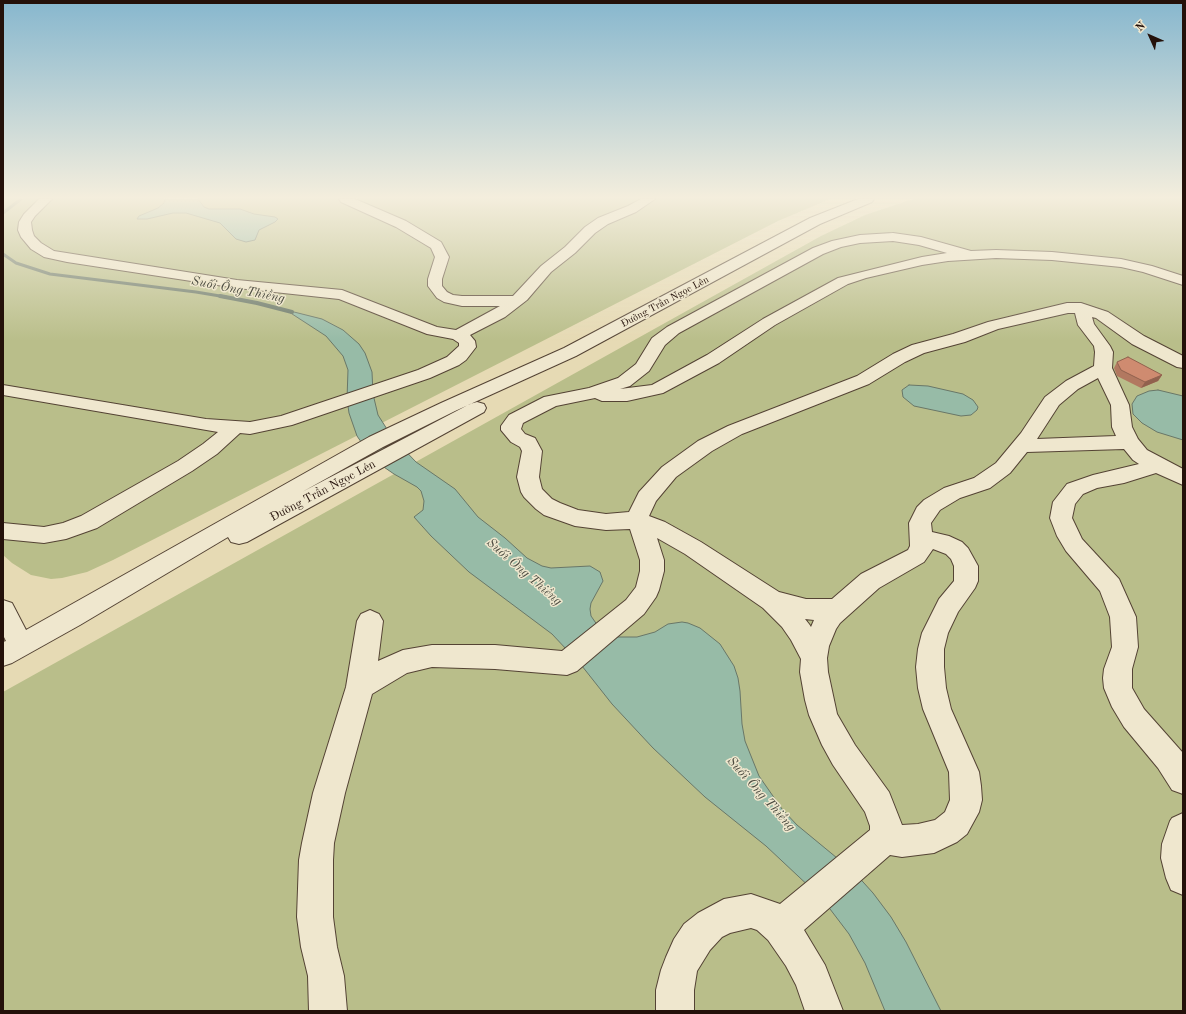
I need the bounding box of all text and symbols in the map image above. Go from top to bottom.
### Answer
north arrow [1130,16,1170,56]
text: N [1134,20,1148,34]
water label: Suối Ông Thiềng [190,273,286,307]
street label: Đường Trần Ngọc Lên [619,274,711,330]
street label: Đường Trần Ngọc Lên [268,457,378,525]
water label: Suối Ông Thiềng [483,535,565,609]
water label: Suối Ông Thiềng [723,753,799,835]

